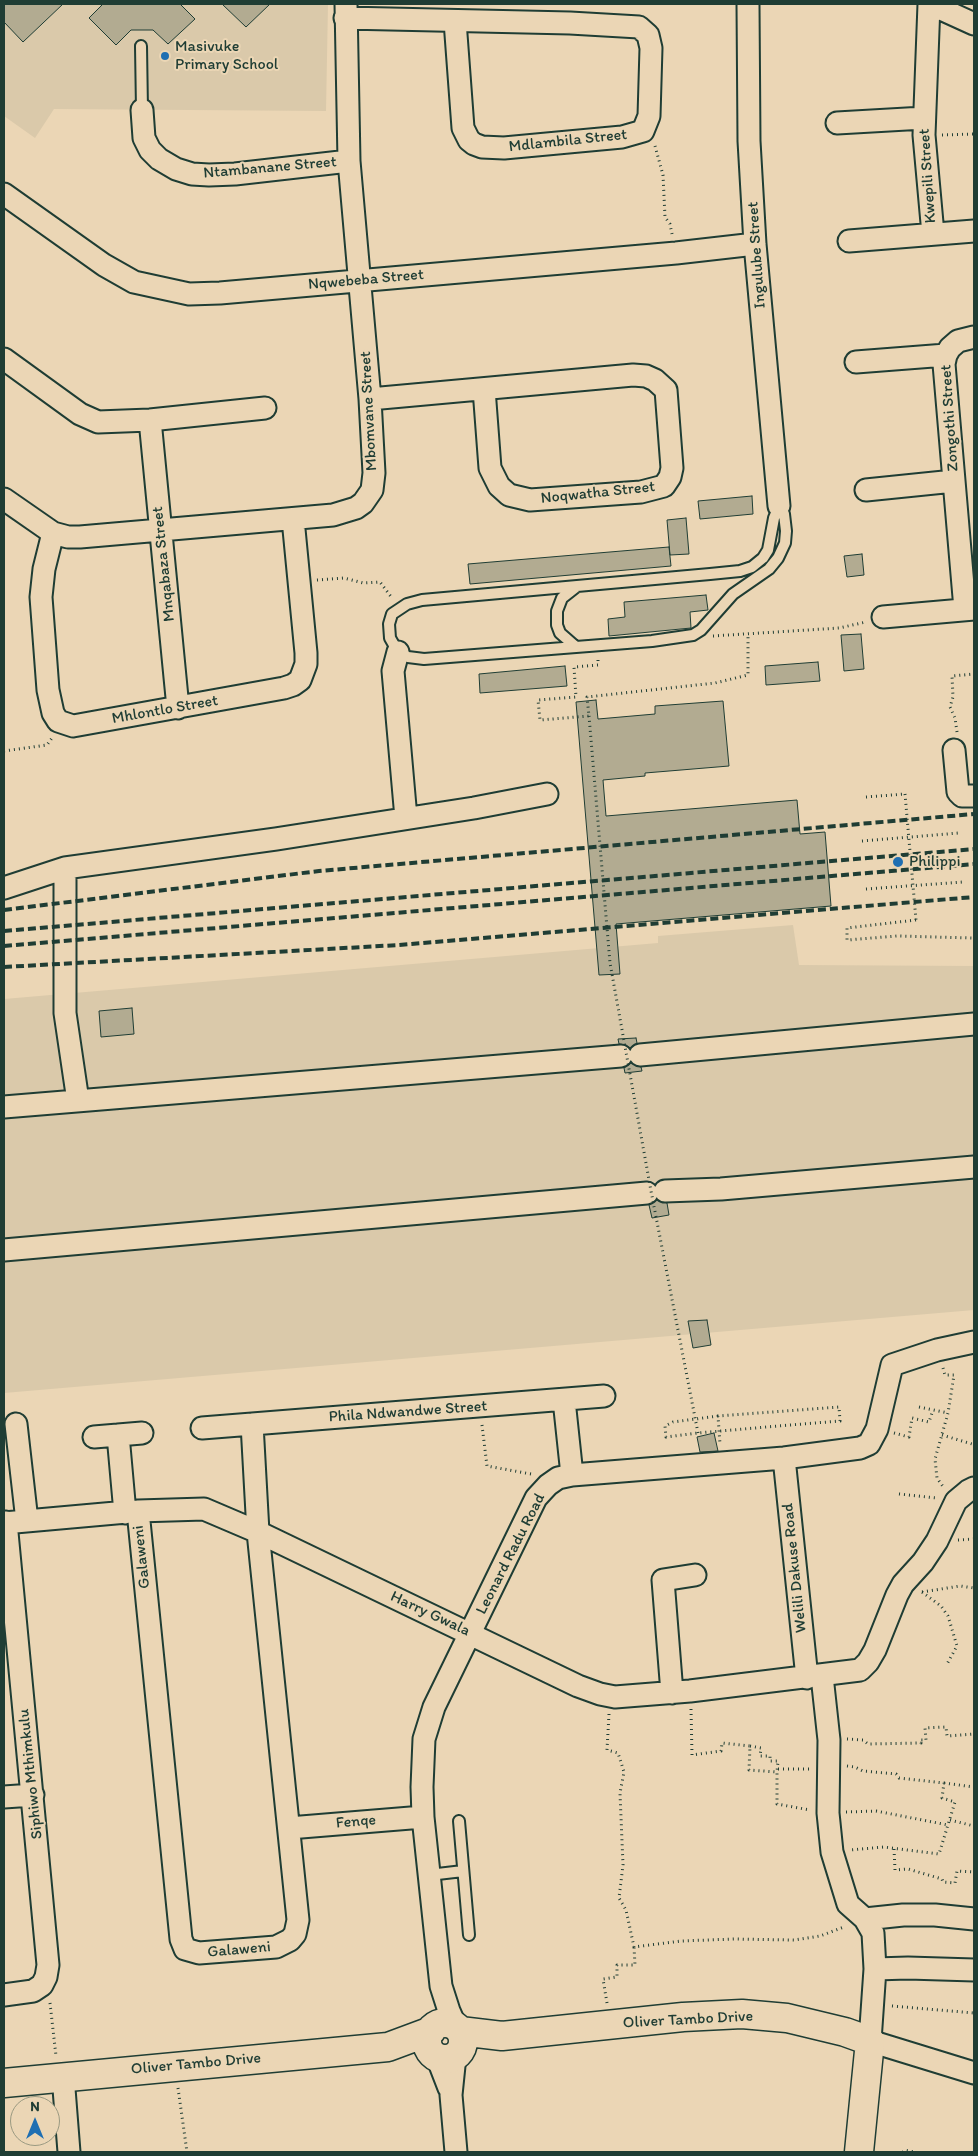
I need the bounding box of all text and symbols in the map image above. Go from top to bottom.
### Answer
place label: Masivuke Primary School [175,37,278,75]
marker: Masivuke Primary School [159,50,171,62]
street label: Mdlambila Street [508,125,628,157]
street label: Kwepili Street [915,128,941,224]
street label: Ntambanane Street [203,153,337,183]
street label: Ingulube Street [744,201,770,309]
street label: Nqwebeba Street [307,265,425,295]
street label: Mbomvane Street [356,351,382,471]
street label: Zongothi Street [937,364,963,472]
street label: Noqwatha Street [540,477,656,509]
street label: Mnqabaza Street [148,505,180,623]
street label: Mhlontlo Street [110,691,220,729]
place label: Philippi [909,852,960,872]
marker: Philippi [891,855,905,869]
street label: Phila Ndwandwe Street [328,1397,488,1427]
street label: Leonard Radu Road [472,1490,550,1618]
street label: Welili Dakuse Road [779,1502,811,1634]
street label: Galaweni [129,1524,155,1590]
street label: Harry Gwala [387,1587,473,1641]
street label: Siphiwo Mthimkulu [15,1708,47,1840]
street label: Fenqe [335,1811,377,1833]
street label: Galaweni [207,1938,271,1962]
street label: Oliver Tambo Drive [622,2007,754,2033]
street label: Oliver Tambo Drive [130,2049,262,2079]
north arrow [10,2096,60,2146]
text: N [30,2098,40,2115]

